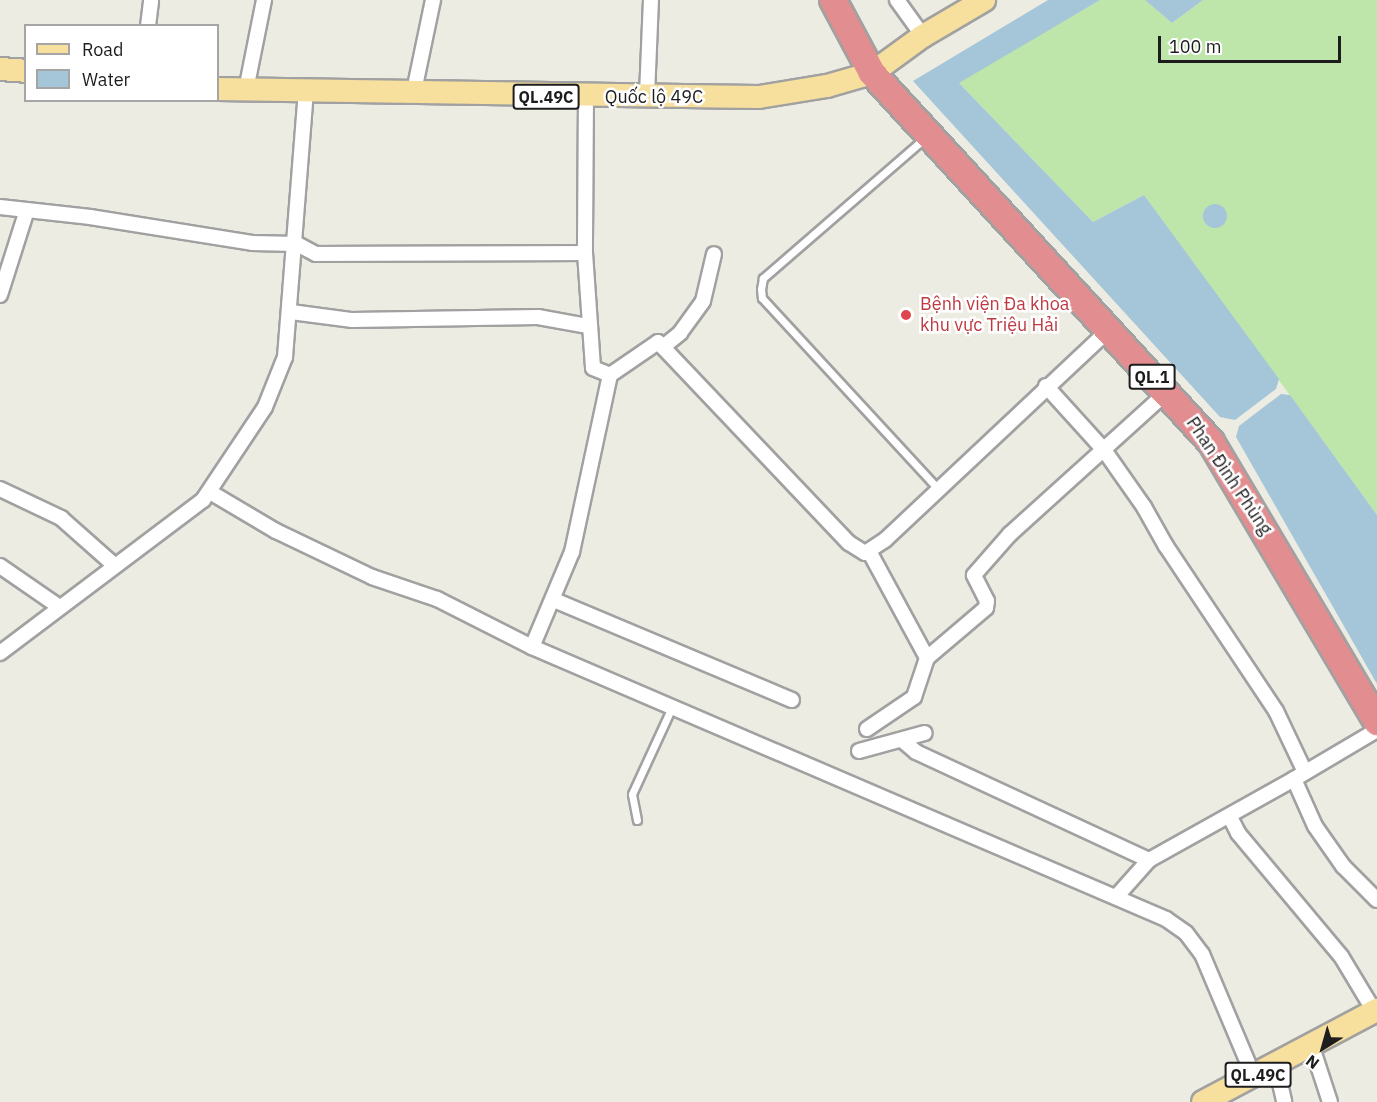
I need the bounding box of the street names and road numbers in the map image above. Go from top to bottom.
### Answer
road number: QL.49C [512,84,580,110]
street label: Quốc lộ 49C [605,86,703,108]
road number: QL.1 [1128,364,1176,390]
street label: Phan Đình Phùng [1182,413,1276,539]
road number: QL.49C [1224,1062,1292,1088]

